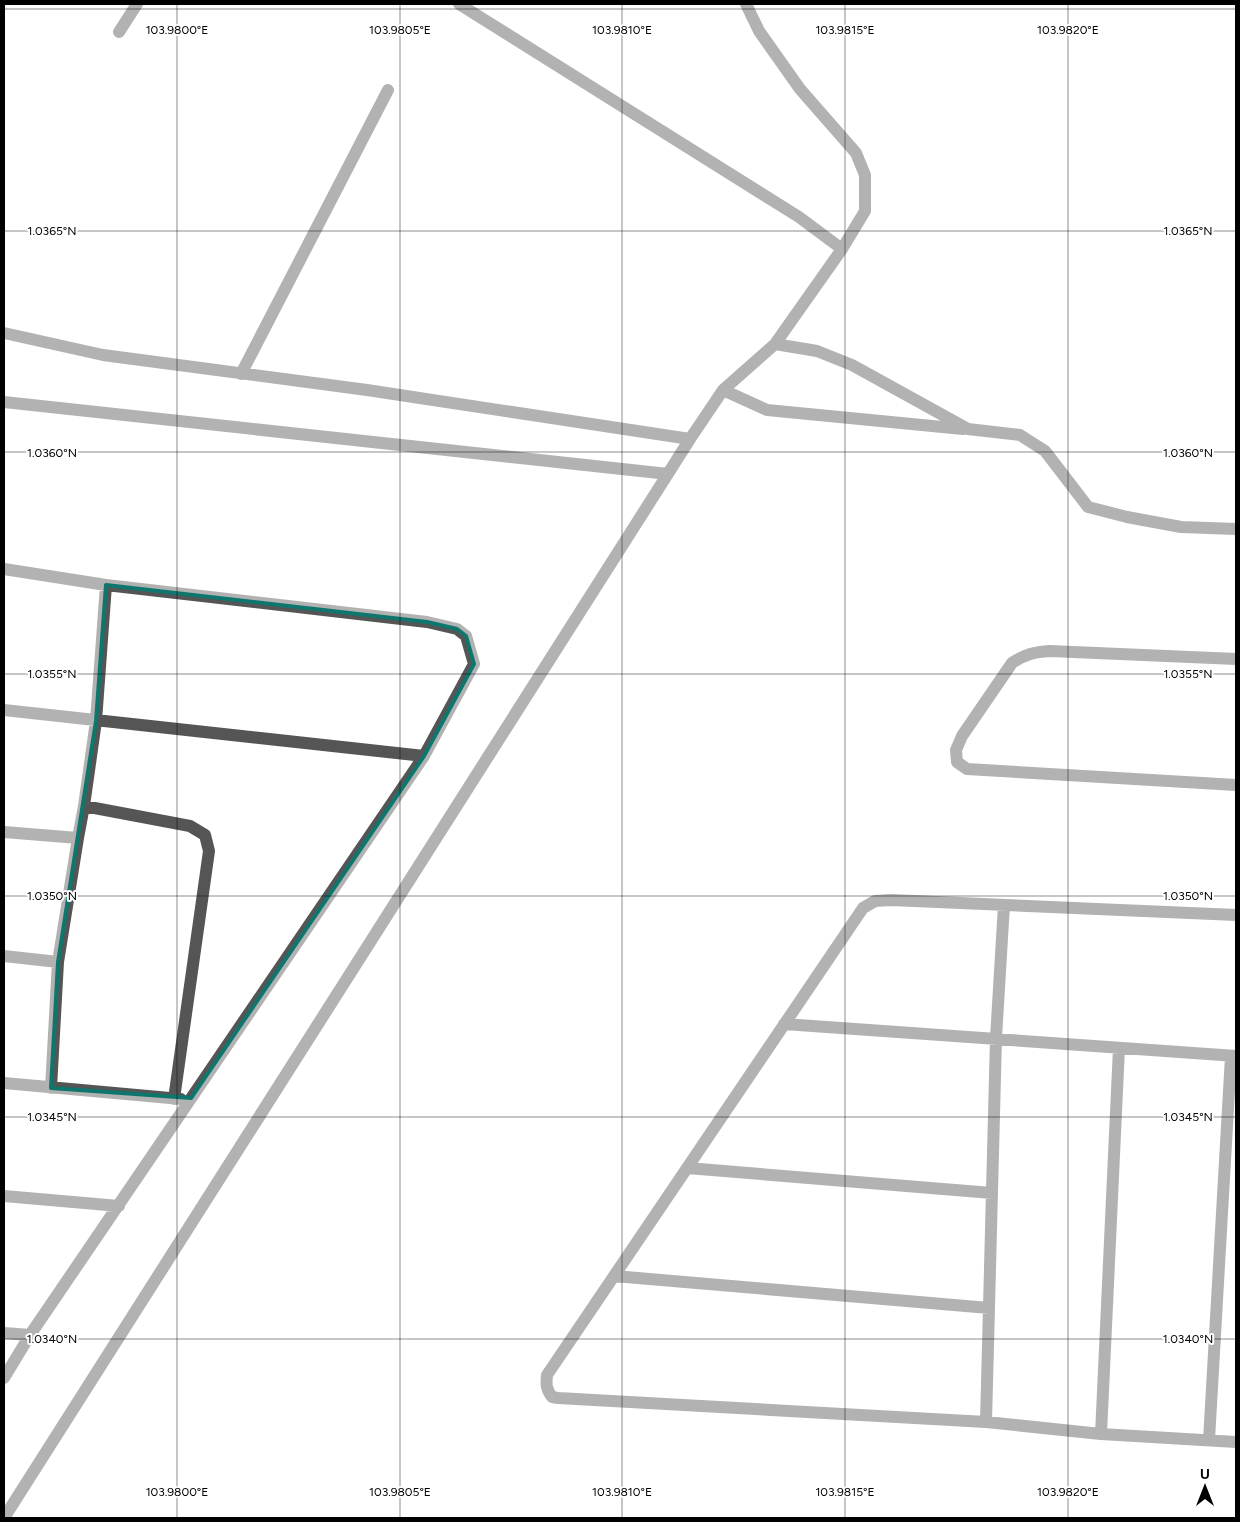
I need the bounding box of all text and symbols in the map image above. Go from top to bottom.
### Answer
text: 103.9800°E [146,23,208,37]
text: 103.9805°E [369,23,431,37]
text: 103.9810°E [592,23,652,37]
text: 103.9815°E [815,23,875,37]
text: 103.9820°E [1037,23,1099,37]
text: 1.0365°N [27,224,77,238]
text: 1.0365°N [1163,224,1213,238]
text: 1.0360°N [27,446,77,460]
text: 1.0360°N [1163,446,1213,460]
text: 1.0355°N [27,667,77,681]
text: 1.0355°N [1163,667,1213,681]
text: 1.0350°N [27,889,77,903]
text: 1.0350°N [1163,889,1213,903]
text: 1.0345°N [27,1110,77,1124]
text: 1.0345°N [1163,1110,1213,1124]
text: 1.0340°N [27,1332,77,1346]
text: 1.0340°N [1163,1332,1213,1346]
north arrow [1180,1462,1230,1512]
text: U [1200,1466,1210,1483]
text: 103.9800°E [146,1485,208,1499]
text: 103.9805°E [369,1485,431,1499]
text: 103.9810°E [592,1485,652,1499]
text: 103.9815°E [815,1485,875,1499]
text: 103.9820°E [1037,1485,1099,1499]

